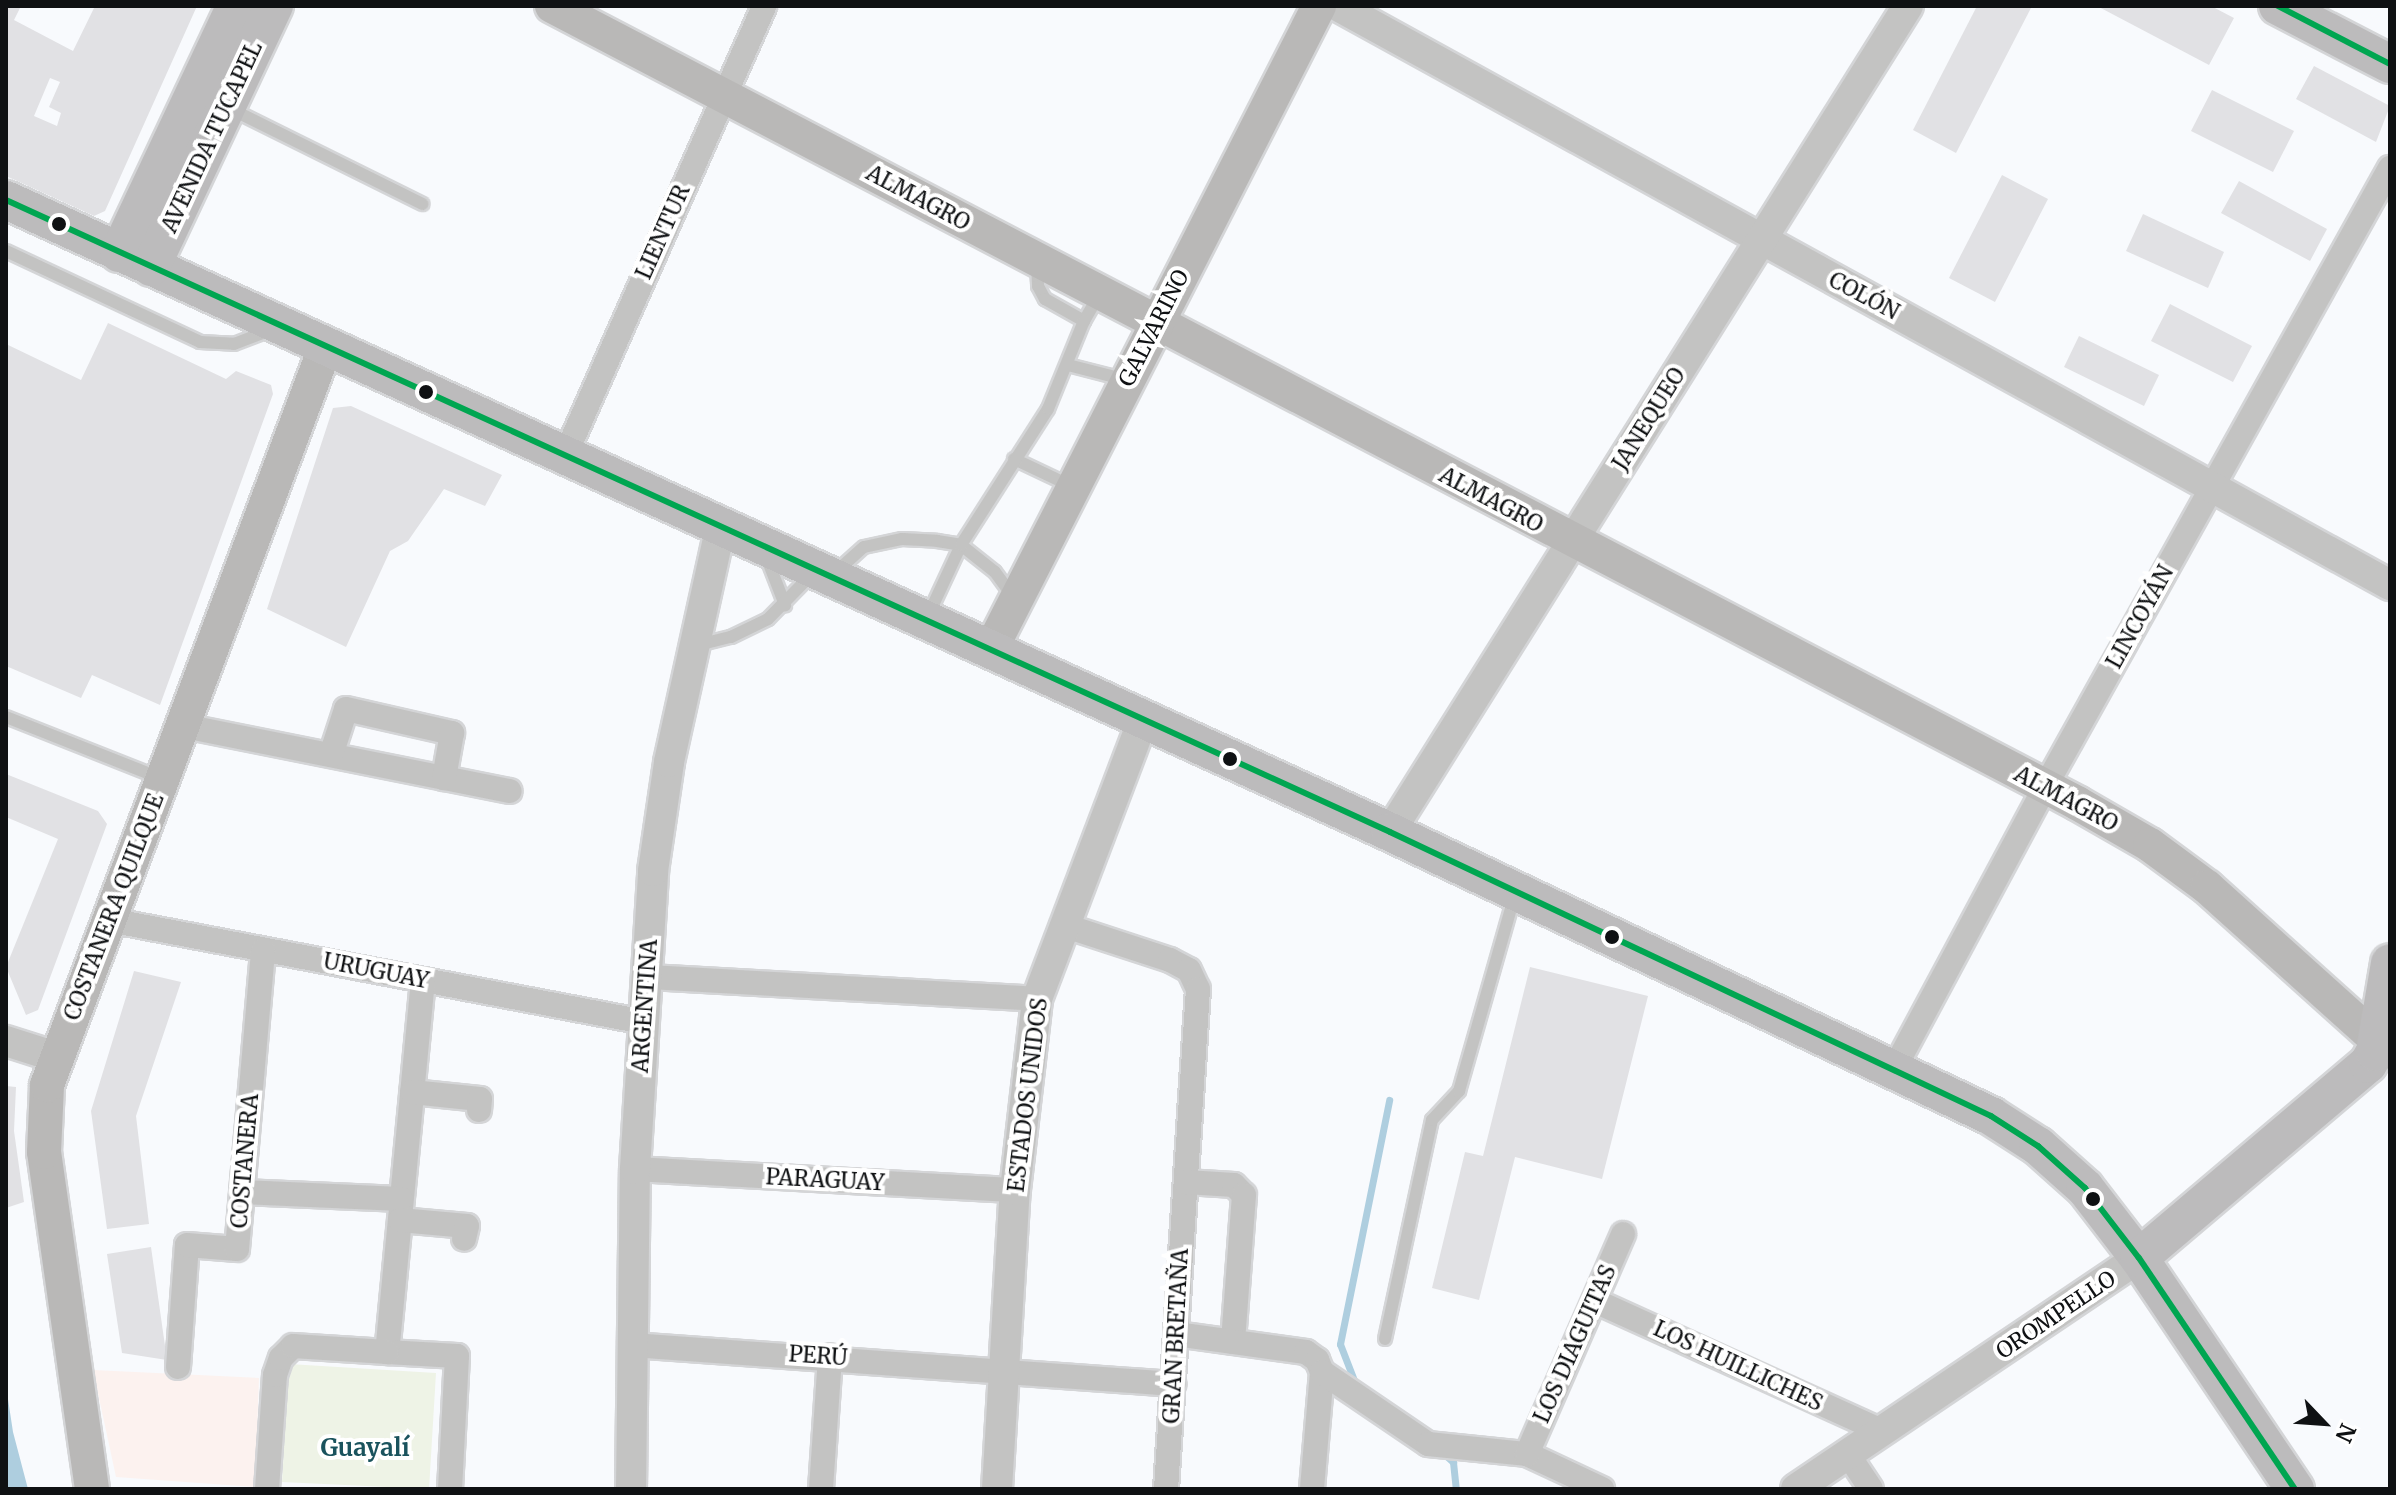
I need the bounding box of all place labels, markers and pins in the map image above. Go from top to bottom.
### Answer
unlabelled marker [51,216,67,232]
unlabelled marker [418,384,434,400]
unlabelled marker [1222,751,1238,767]
unlabelled marker [1604,929,1620,945]
unlabelled marker [2085,1191,2101,1207]

